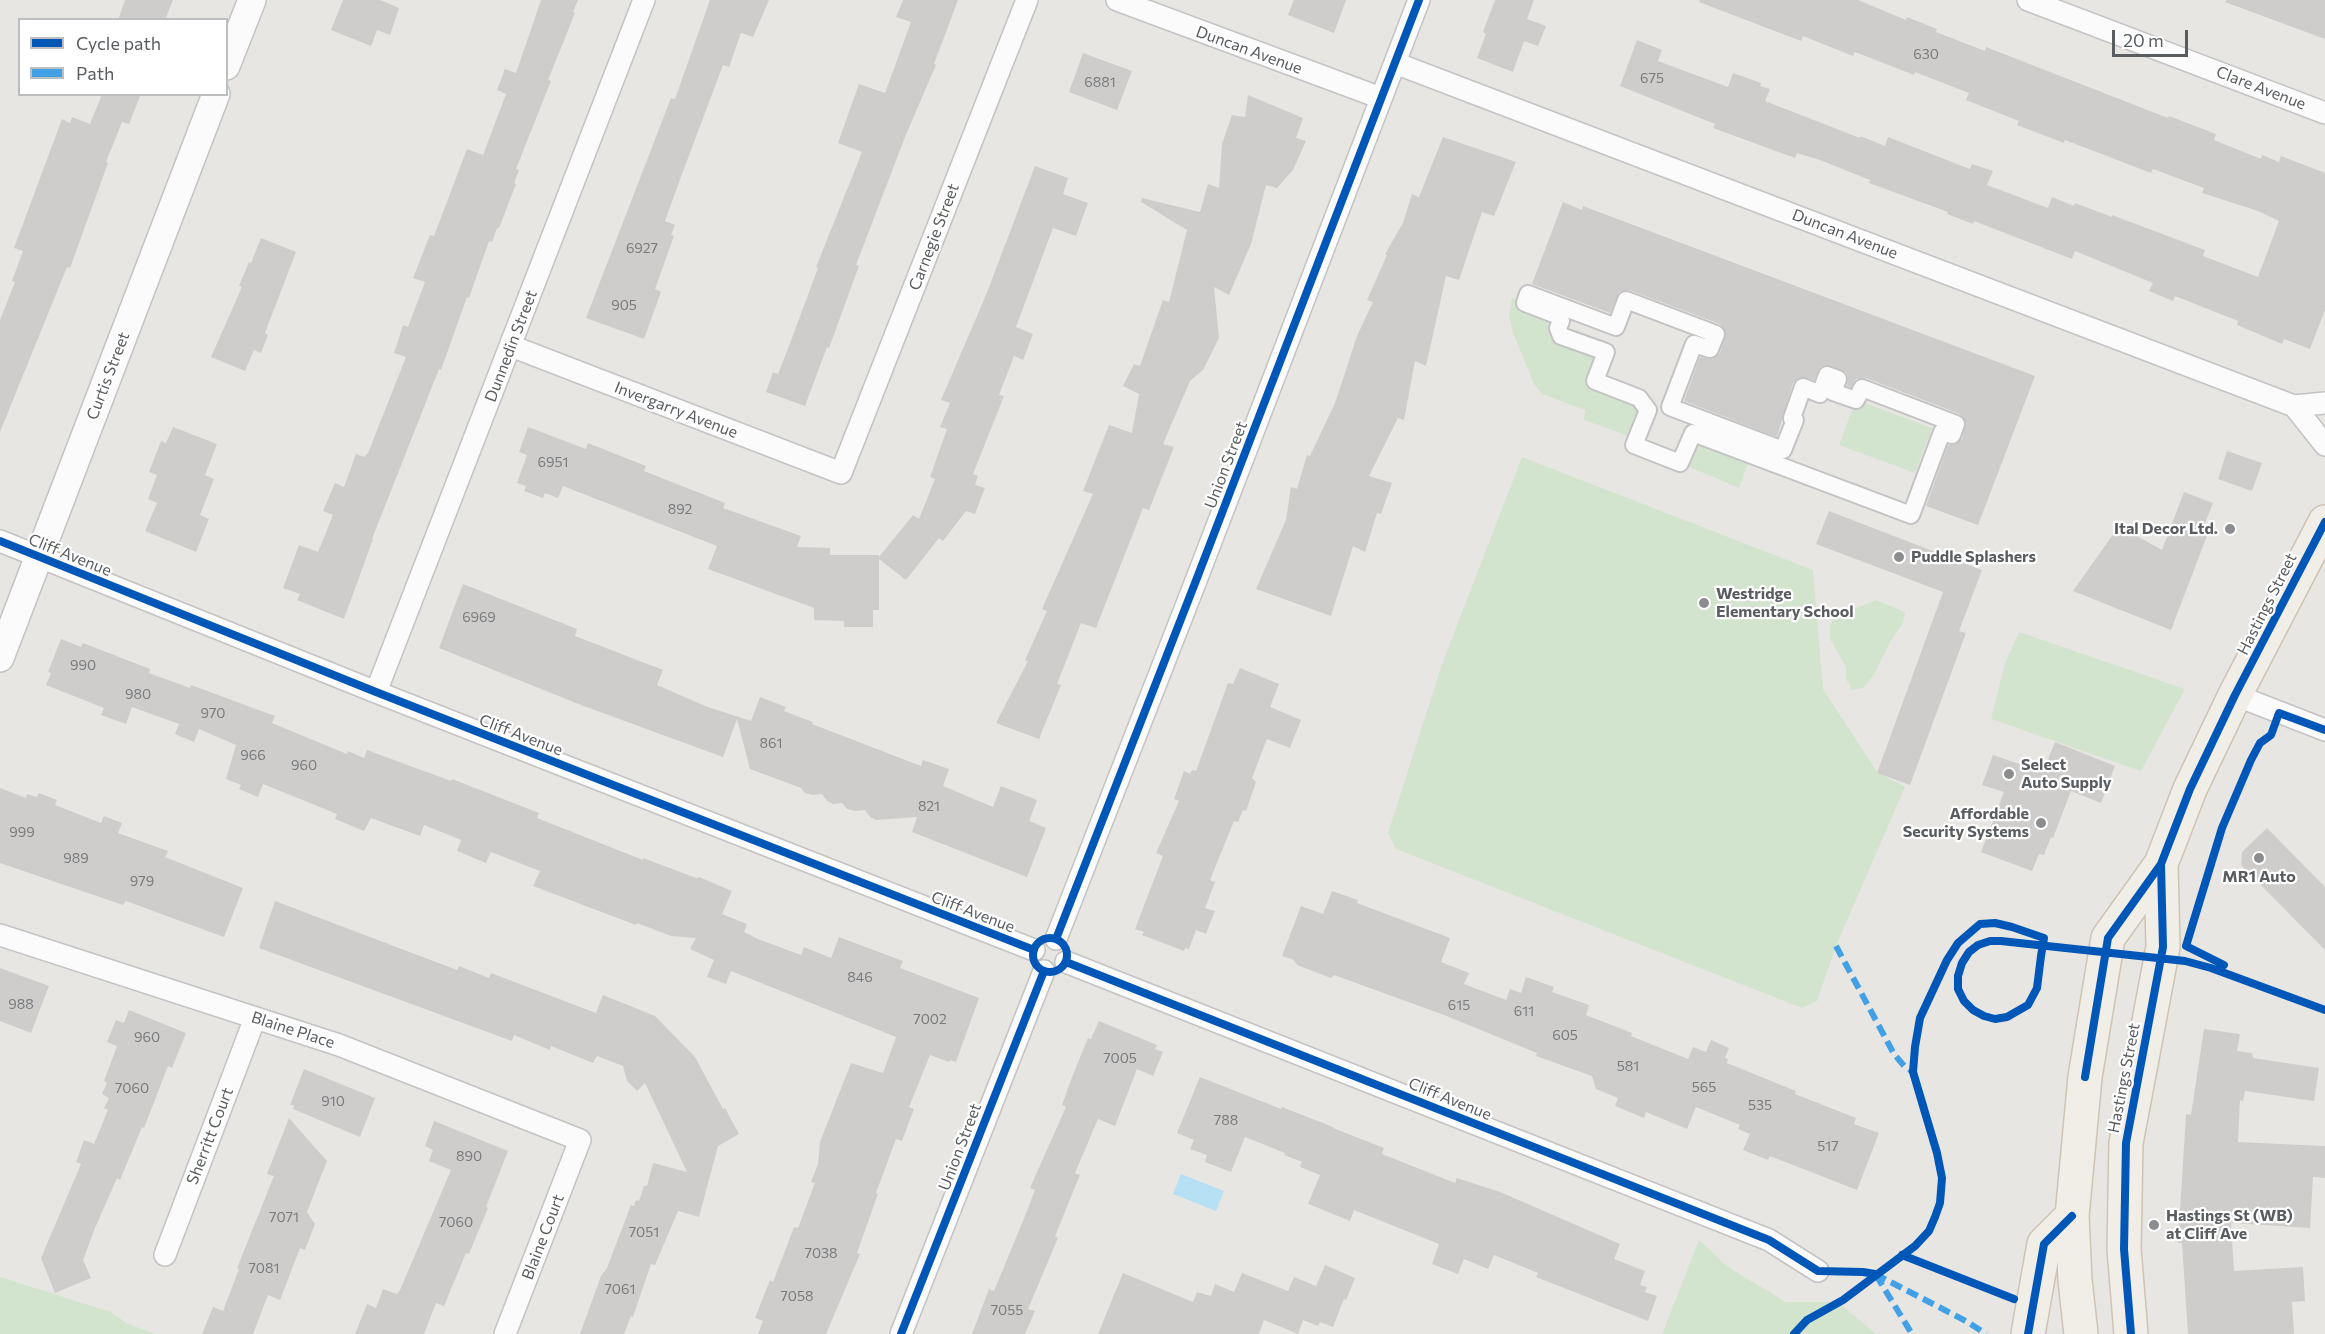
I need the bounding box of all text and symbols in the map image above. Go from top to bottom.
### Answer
legend [18,18,228,96]
scale bar [2115,18,2192,56]
street label: Duncan Avenue [1193,22,1305,78]
text: 20 m [2123,29,2164,51]
text: Cycle path [76,32,161,54]
house number: 630 [1913,46,1939,62]
text: Path [76,62,114,84]
street label: Clare Avenue [2214,62,2308,114]
house number: 675 [1640,70,1664,86]
house number: 6881 [1084,74,1116,90]
street label: Carnegie Street [905,181,963,293]
street label: Duncan Avenue [1789,205,1901,263]
house number: 6927 [626,240,658,256]
street label: Dunnedin Street [481,287,541,405]
house number: 905 [611,297,637,313]
street label: Curtis Street [82,329,134,423]
street label: Invergarry Avenue [612,378,740,442]
street label: Union Street [1201,419,1251,511]
house number: 6951 [538,454,568,470]
house number: 892 [668,501,692,517]
place label: Ital Decor Ltd. [2114,519,2218,539]
marker: Ital Decor Ltd. [2223,522,2237,536]
street label: Cliff Avenue [26,530,114,580]
place label: Puddle Splashers [1911,547,2036,567]
marker: Puddle Splashers [1892,550,1906,564]
street label: Hastings Street [2233,550,2301,658]
place label: Westridge Elementary School [1716,584,1854,622]
marker: Westridge Elementary School [1697,596,1711,610]
house number: 6969 [462,609,496,625]
house number: 990 [70,657,96,673]
house number: 980 [125,686,151,702]
house number: 970 [201,705,225,721]
street label: Cliff Avenue [477,710,565,760]
house number: 861 [760,735,782,751]
house number: 966 [240,747,266,763]
place label: Select Auto Supply [2021,755,2112,793]
house number: 960 [291,757,317,773]
marker: Select Auto Supply [2002,767,2016,781]
house number: 821 [918,798,940,814]
place label: Affordable Security Systems [1903,804,2029,842]
marker: Affordable Security Systems [2034,816,2048,830]
house number: 999 [9,824,35,840]
house number: 989 [63,850,89,866]
marker: MR1 Auto [2252,851,2266,865]
place label: MR1 Auto [2222,867,2296,887]
house number: 979 [130,873,154,889]
street label: Cliff Avenue [929,887,1017,937]
house number: 846 [847,969,873,985]
house number: 988 [8,996,34,1012]
house number: 615 [1448,997,1470,1013]
house number: 611 [1514,1003,1534,1019]
street label: Blaine Place [249,1008,337,1052]
house number: 7002 [913,1011,947,1027]
street label: Hastings Street [2104,1021,2144,1135]
house number: 605 [1552,1027,1578,1043]
house number: 960 [134,1029,160,1045]
house number: 7005 [1103,1050,1137,1066]
house number: 581 [1617,1058,1639,1074]
street label: Cliff Avenue [1406,1074,1494,1124]
house number: 565 [1692,1079,1716,1095]
house number: 7060 [115,1080,149,1096]
street label: Sherritt Court [183,1085,237,1187]
house number: 910 [321,1093,345,1109]
house number: 535 [1748,1097,1772,1113]
street label: Union Street [935,1101,985,1193]
house number: 788 [1214,1112,1238,1128]
house number: 517 [1817,1138,1839,1154]
house number: 890 [456,1148,482,1164]
street label: Blaine Court [518,1192,568,1282]
place label: Hastings St (WB) at Cliff Ave [2166,1206,2293,1244]
house number: 7071 [269,1209,299,1225]
house number: 7060 [439,1214,473,1230]
marker: Hastings St (WB) at Cliff Ave [2147,1218,2161,1232]
house number: 7051 [629,1224,659,1240]
house number: 7038 [805,1245,837,1261]
house number: 7081 [249,1260,279,1276]
house number: 7061 [605,1281,635,1297]
house number: 7058 [780,1288,814,1304]
house number: 7055 [991,1302,1023,1318]

